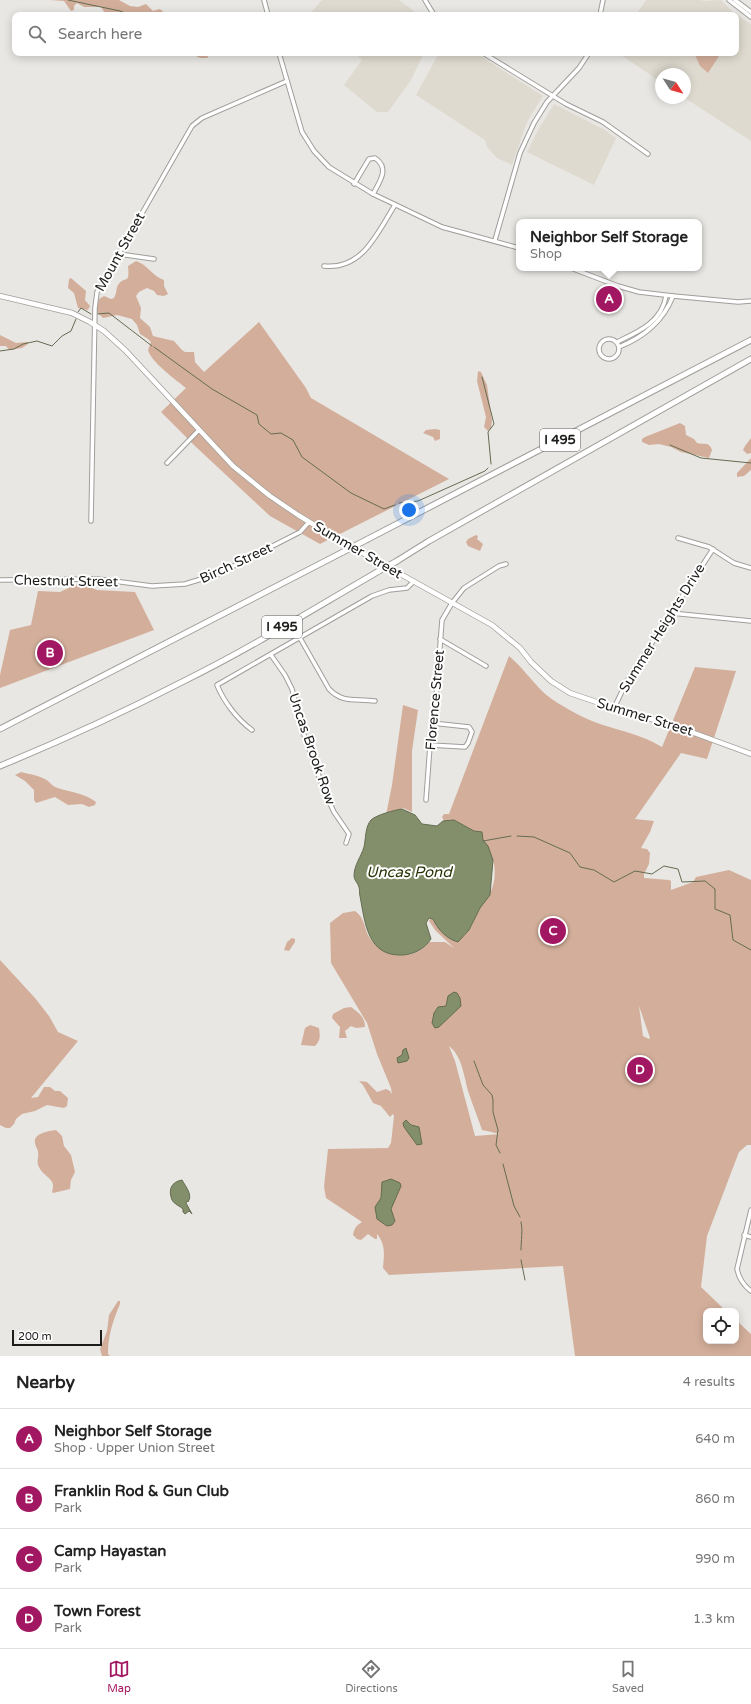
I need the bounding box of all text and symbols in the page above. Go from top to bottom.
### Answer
search box [12,12,739,56]
icon: search [26,23,48,45]
text: Search here [58,25,142,43]
north arrow [655,68,691,104]
street label: Mount Street [91,209,149,294]
popup [516,219,702,271]
text: Neighbor Self Storage [530,228,688,246]
text: Shop [530,246,562,262]
pin: A [596,284,622,314]
road number: I 495 [540,429,580,451]
your location [399,500,419,520]
street label: Summer Street [311,518,406,583]
street label: Birch Street [197,539,275,587]
street label: Summer Heights Drive [615,560,709,696]
street label: Chestnut Street [14,572,119,590]
road number: I 495 [262,616,302,638]
pin: B [37,638,63,668]
street label: Florence Street [422,648,448,751]
street label: Uncas Brook Row [285,691,339,807]
street label: Summer Street [595,694,696,740]
water label: Uncas Pond [366,863,453,881]
pin: C [540,916,566,946]
pin: D [627,1055,653,1085]
map controls [703,1308,739,1344]
button: locate [703,1308,739,1344]
scale bar [12,1328,102,1347]
text: 200 m [18,1330,52,1343]
text: Nearby [16,1372,75,1393]
text: 4 results [683,1374,735,1390]
text: Neighbor Self Storage [54,1422,212,1440]
text: A [24,1431,34,1447]
text: 640 m [695,1431,735,1447]
text: Shop · Upper Union Street [54,1440,215,1456]
text: Franklin Rod & Gun Club [54,1482,229,1500]
text: B [24,1491,34,1507]
text: 860 m [695,1491,735,1507]
text: Park [54,1500,82,1516]
text: Camp Hayastan [54,1542,166,1560]
text: C [24,1551,34,1567]
text: 990 m [695,1551,735,1567]
text: Park [54,1560,82,1576]
text: Town Forest [54,1602,141,1620]
text: D [24,1611,34,1627]
text: 1.3 km [693,1611,735,1627]
text: Park [54,1620,82,1636]
tab: Map [107,1658,131,1695]
tab: Directions [345,1658,398,1695]
tab: Saved [612,1658,644,1695]

